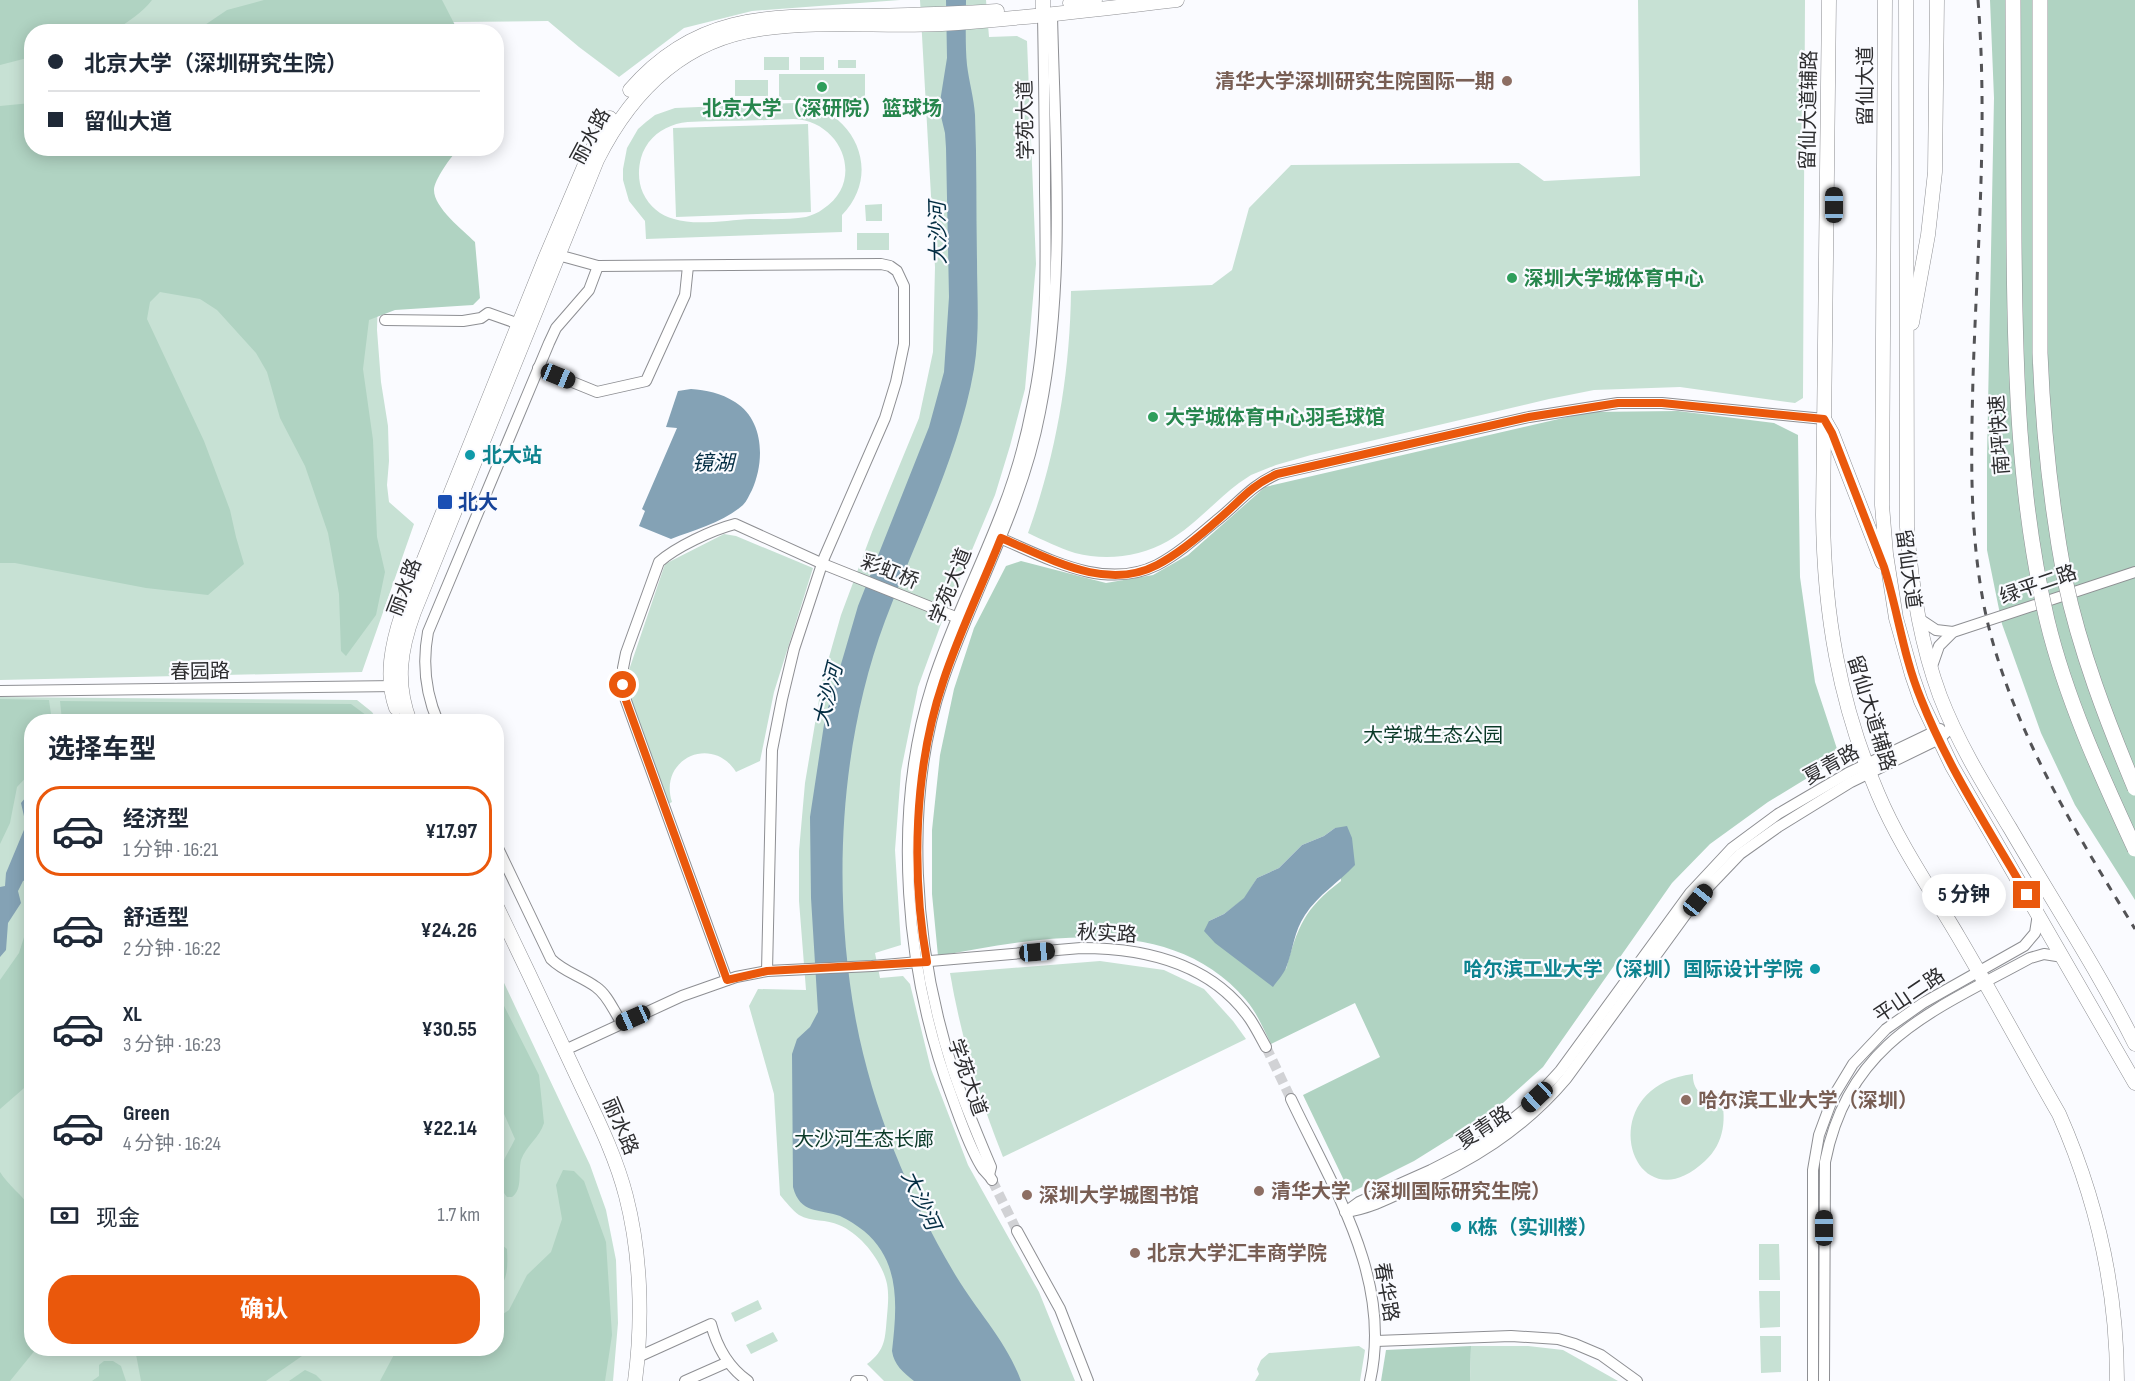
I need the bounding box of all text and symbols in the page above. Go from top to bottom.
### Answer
street label: 留仙大道 [1854,46,1878,126]
street label: 留仙大道辅路 [1796,50,1822,170]
text: 北京大学（深圳研究生院） [84,51,348,78]
place label: 清华大学深圳研究生院国际一期 [1215,70,1495,94]
marker: 清华大学深圳研究生院国际一期 [1500,74,1514,88]
marker: 北京大学（深研院）篮球场 [815,80,829,94]
street label: 学苑大道 [1013,80,1039,160]
place label: 北京大学（深研院）篮球场 [702,97,942,121]
street label: 丽水路 [566,104,616,169]
text: 留仙大道 [84,109,172,136]
car [1825,187,1843,223]
water label: 大沙河 [925,197,952,265]
place label: 深圳大学城体育中心 [1524,267,1704,291]
marker: 深圳大学城体育中心 [1505,271,1519,285]
car [538,361,578,391]
street label: 南坪快速 [1985,394,2015,476]
place label: 大学城体育中心羽毛球馆 [1165,406,1385,430]
marker: 大学城体育中心羽毛球馆 [1146,410,1160,424]
place label: 北大站 [482,444,542,468]
marker: 北大站 [463,448,477,462]
water label: 镜湖 [692,451,737,476]
place label: 北大 [458,491,498,515]
marker: 北大 [436,493,454,511]
street label: 留仙大道 [1891,528,1925,610]
street label: 学苑大道 [925,545,977,628]
street label: 彩虹桥 [857,550,922,594]
street label: 丽水路 [383,555,427,620]
street label: 绿平二路 [1997,561,2080,609]
street label: 留仙大道辅路 [1842,652,1900,774]
water label: 大沙河 [809,658,849,729]
street label: 春园路 [170,659,230,685]
route start [609,671,636,698]
park label: 大学城生态公园 [1363,724,1503,748]
text: 选择车型 [48,734,156,766]
street label: 夏青路 [1799,740,1864,790]
icon: car [51,804,105,858]
text: 经济型 [123,806,189,833]
text: ¥17.97 [425,818,477,845]
text: 1 分钟 · 16:21 [123,838,218,862]
callout: 5 分钟 [1922,874,2006,916]
car [1680,880,1716,920]
route end [2013,881,2040,908]
text: 5 分钟 [1938,883,1990,907]
icon: car [51,903,105,957]
text: 舒适型 [123,905,189,932]
text: ¥24.26 [420,917,477,944]
street label: 秋实路 [1076,920,1138,948]
text: 2 分钟 · 16:22 [123,937,221,961]
car [1018,941,1056,963]
place label: 哈尔滨工业大学（深圳）国际设计学院 [1463,958,1803,982]
marker: 哈尔滨工业大学（深圳）国际设计学院 [1808,962,1822,976]
street label: 平山二路 [1870,964,1949,1028]
text: XL [123,1001,142,1028]
icon: car [51,1002,105,1056]
car [613,1002,653,1034]
text: ¥30.55 [422,1016,477,1043]
text: 3 分钟 · 16:23 [123,1033,221,1057]
street label: 学苑大道 [943,1036,991,1119]
car [1518,1078,1556,1116]
place label: 哈尔滨工业大学（深圳） [1698,1089,1918,1113]
marker: 哈尔滨工业大学（深圳） [1679,1093,1693,1107]
street label: 丽水路 [597,1094,643,1159]
text: Green [123,1100,170,1127]
icon: car [51,1101,105,1155]
street label: 夏青路 [1453,1101,1516,1155]
text: ¥22.14 [422,1115,477,1142]
park label: 大沙河生态长廊 [794,1128,934,1152]
text: 4 分钟 · 16:24 [123,1132,221,1156]
water label: 大沙河 [896,1166,947,1238]
place label: 清华大学（深圳国际研究生院） [1271,1180,1551,1204]
place label: 深圳大学城图书馆 [1039,1184,1199,1208]
marker: 清华大学（深圳国际研究生院） [1252,1184,1266,1198]
marker: 深圳大学城图书馆 [1020,1188,1034,1202]
icon: cash [48,1199,81,1232]
text: 1.7 km [438,1203,480,1227]
text: 现金 [96,1205,140,1232]
car [1815,1210,1833,1246]
place label: K栋（实训楼） [1468,1216,1598,1240]
marker: K栋（实训楼） [1449,1220,1463,1234]
place label: 北京大学汇丰商学院 [1147,1242,1327,1266]
marker: 北京大学汇丰商学院 [1128,1246,1142,1260]
street label: 春华路 [1369,1261,1403,1324]
button: 确认 [48,1275,480,1344]

